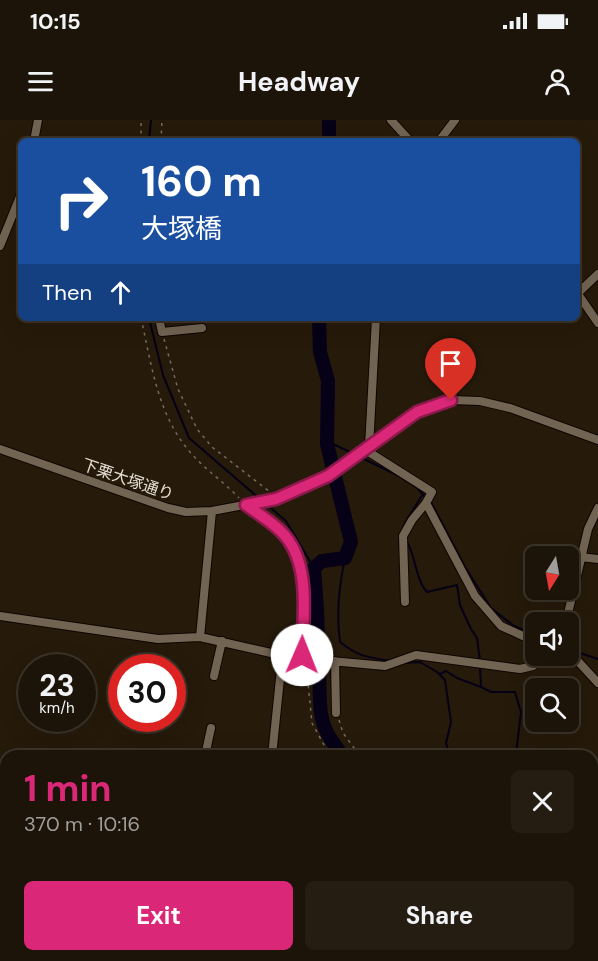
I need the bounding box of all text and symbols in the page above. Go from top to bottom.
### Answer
text: 10:15 [30,7,81,36]
text: Headway [238,64,360,99]
icon: menu [24,65,57,98]
icon: person [541,65,574,98]
text: 160 m [141,154,262,209]
icon: right [42,162,120,240]
text: 大塚橋 [141,211,222,246]
icon: ahead [104,276,137,309]
text: Then [42,278,92,307]
pin [425,338,476,400]
icon: arrive [434,347,467,380]
street label: 下栗大塚通り [79,454,177,505]
north arrow [525,546,579,600]
map controls [525,546,579,732]
button: sound [525,612,579,666]
position arrow [270,623,334,687]
speed limit sign: 30 [108,654,186,732]
text: 23 [39,666,75,705]
button: search [525,678,579,732]
text: km/h [39,698,75,718]
text: 1 min [24,765,112,812]
button: close [511,770,574,833]
text: 370 m · 10:16 [24,811,140,837]
button: Exit [24,881,293,950]
button: Share [305,881,574,950]

